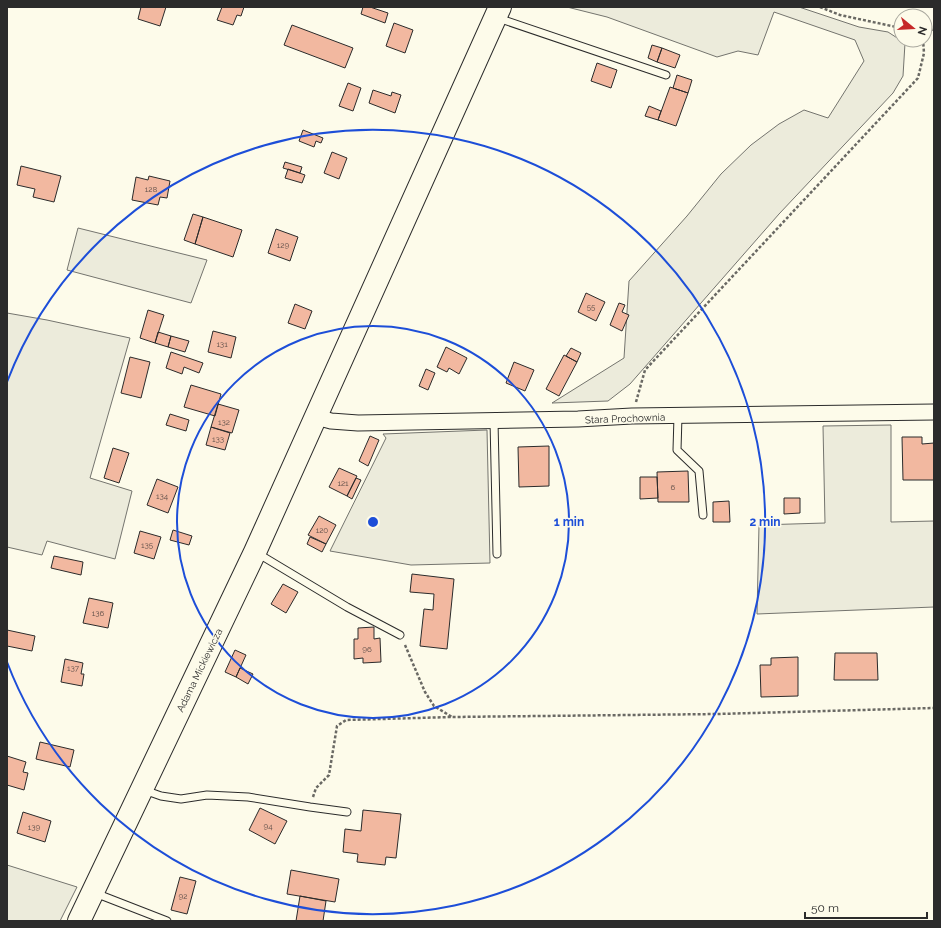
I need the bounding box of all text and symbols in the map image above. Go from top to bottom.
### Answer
north arrow [893,8,933,48]
text: N [915,25,930,37]
house number: 128 [145,184,157,194]
house number: 129 [277,240,289,250]
house number: 55 [587,302,596,312]
house number: 131 [216,339,228,349]
street label: Stara Prochownia [585,412,665,425]
house number: 132 [218,417,230,427]
house number: 133 [212,434,224,444]
house number: 121 [337,478,349,488]
house number: 6 [671,482,676,492]
house number: 134 [156,491,169,501]
centre of rings [366,515,380,529]
text: 1 min [554,515,584,529]
text: 2 min [749,515,781,529]
house number: 120 [316,525,328,535]
house number: 135 [141,540,154,550]
house number: 136 [92,608,104,618]
street label: Adama Mickiewicza [174,627,224,714]
house number: 96 [362,644,372,654]
house number: 137 [67,663,80,673]
house number: 94 [263,821,273,831]
house number: 139 [28,822,41,832]
house number: 92 [179,891,187,901]
scale bar [805,894,927,920]
text: 50 m [811,901,839,915]

